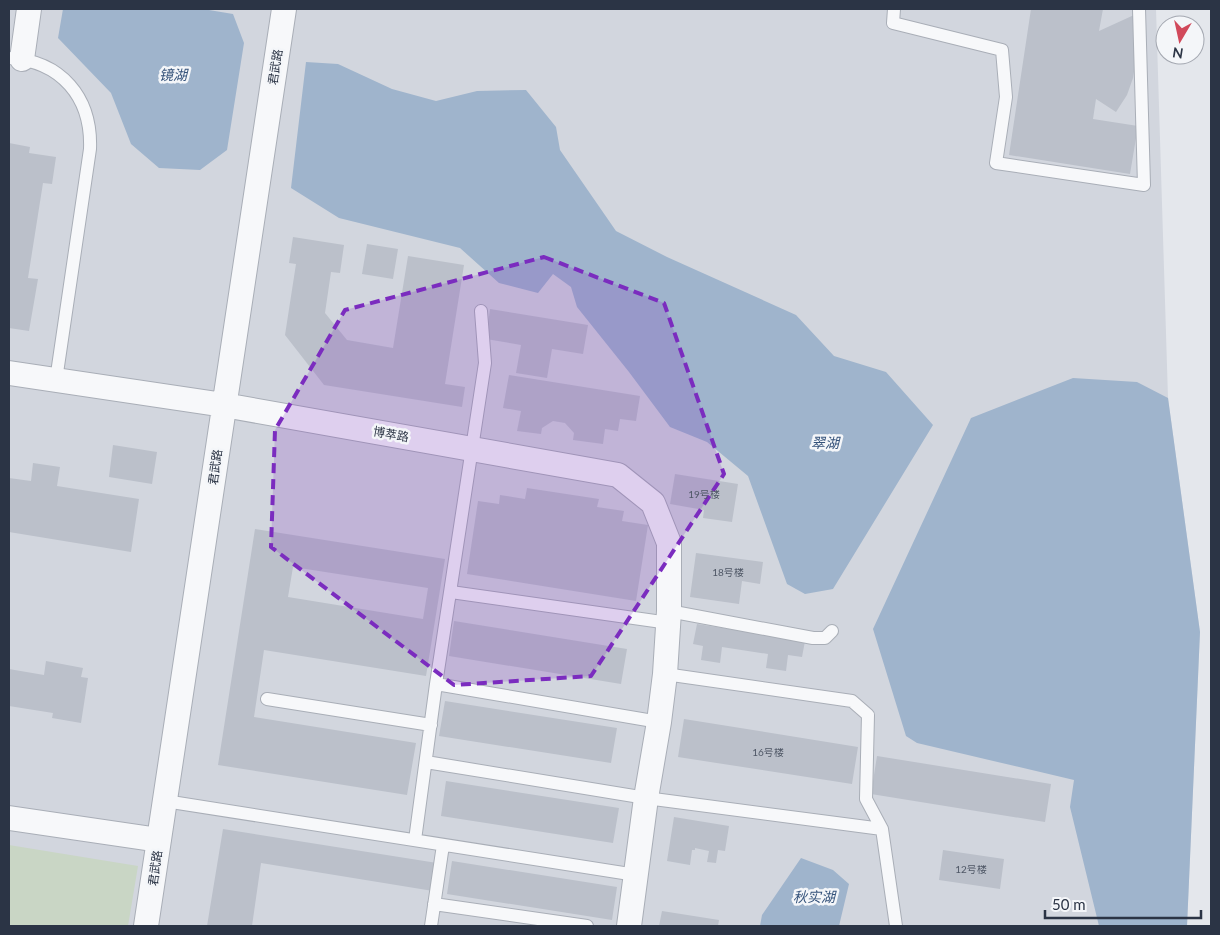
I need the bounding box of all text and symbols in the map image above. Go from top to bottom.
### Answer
north arrow [1155,15,1205,65]
text: N [1171,44,1185,63]
street label: 君武路 [265,48,285,86]
water label: 镜湖 [159,66,189,83]
street label: 博萃路 [372,423,410,445]
water label: 翠湖 [811,434,841,451]
street label: 君武路 [205,448,225,486]
house number: 19号楼 [688,488,720,500]
house number: 18号楼 [712,566,744,578]
house number: 16号楼 [752,746,784,758]
street label: 君武路 [145,849,165,887]
house number: 12号楼 [955,863,987,875]
water label: 秋实湖 [793,888,837,905]
scale bar [1045,888,1201,920]
text: 50 m [1052,895,1086,913]

